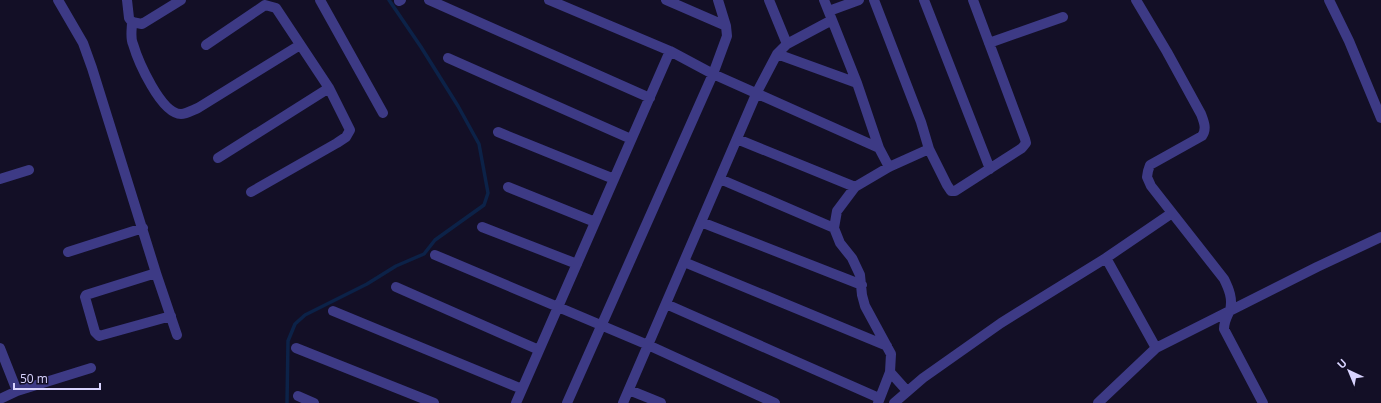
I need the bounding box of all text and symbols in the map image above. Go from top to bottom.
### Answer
north arrow [1329,351,1369,391]
text: U [1334,355,1350,372]
scale bar [14,365,100,391]
text: 50 m [20,370,48,387]

